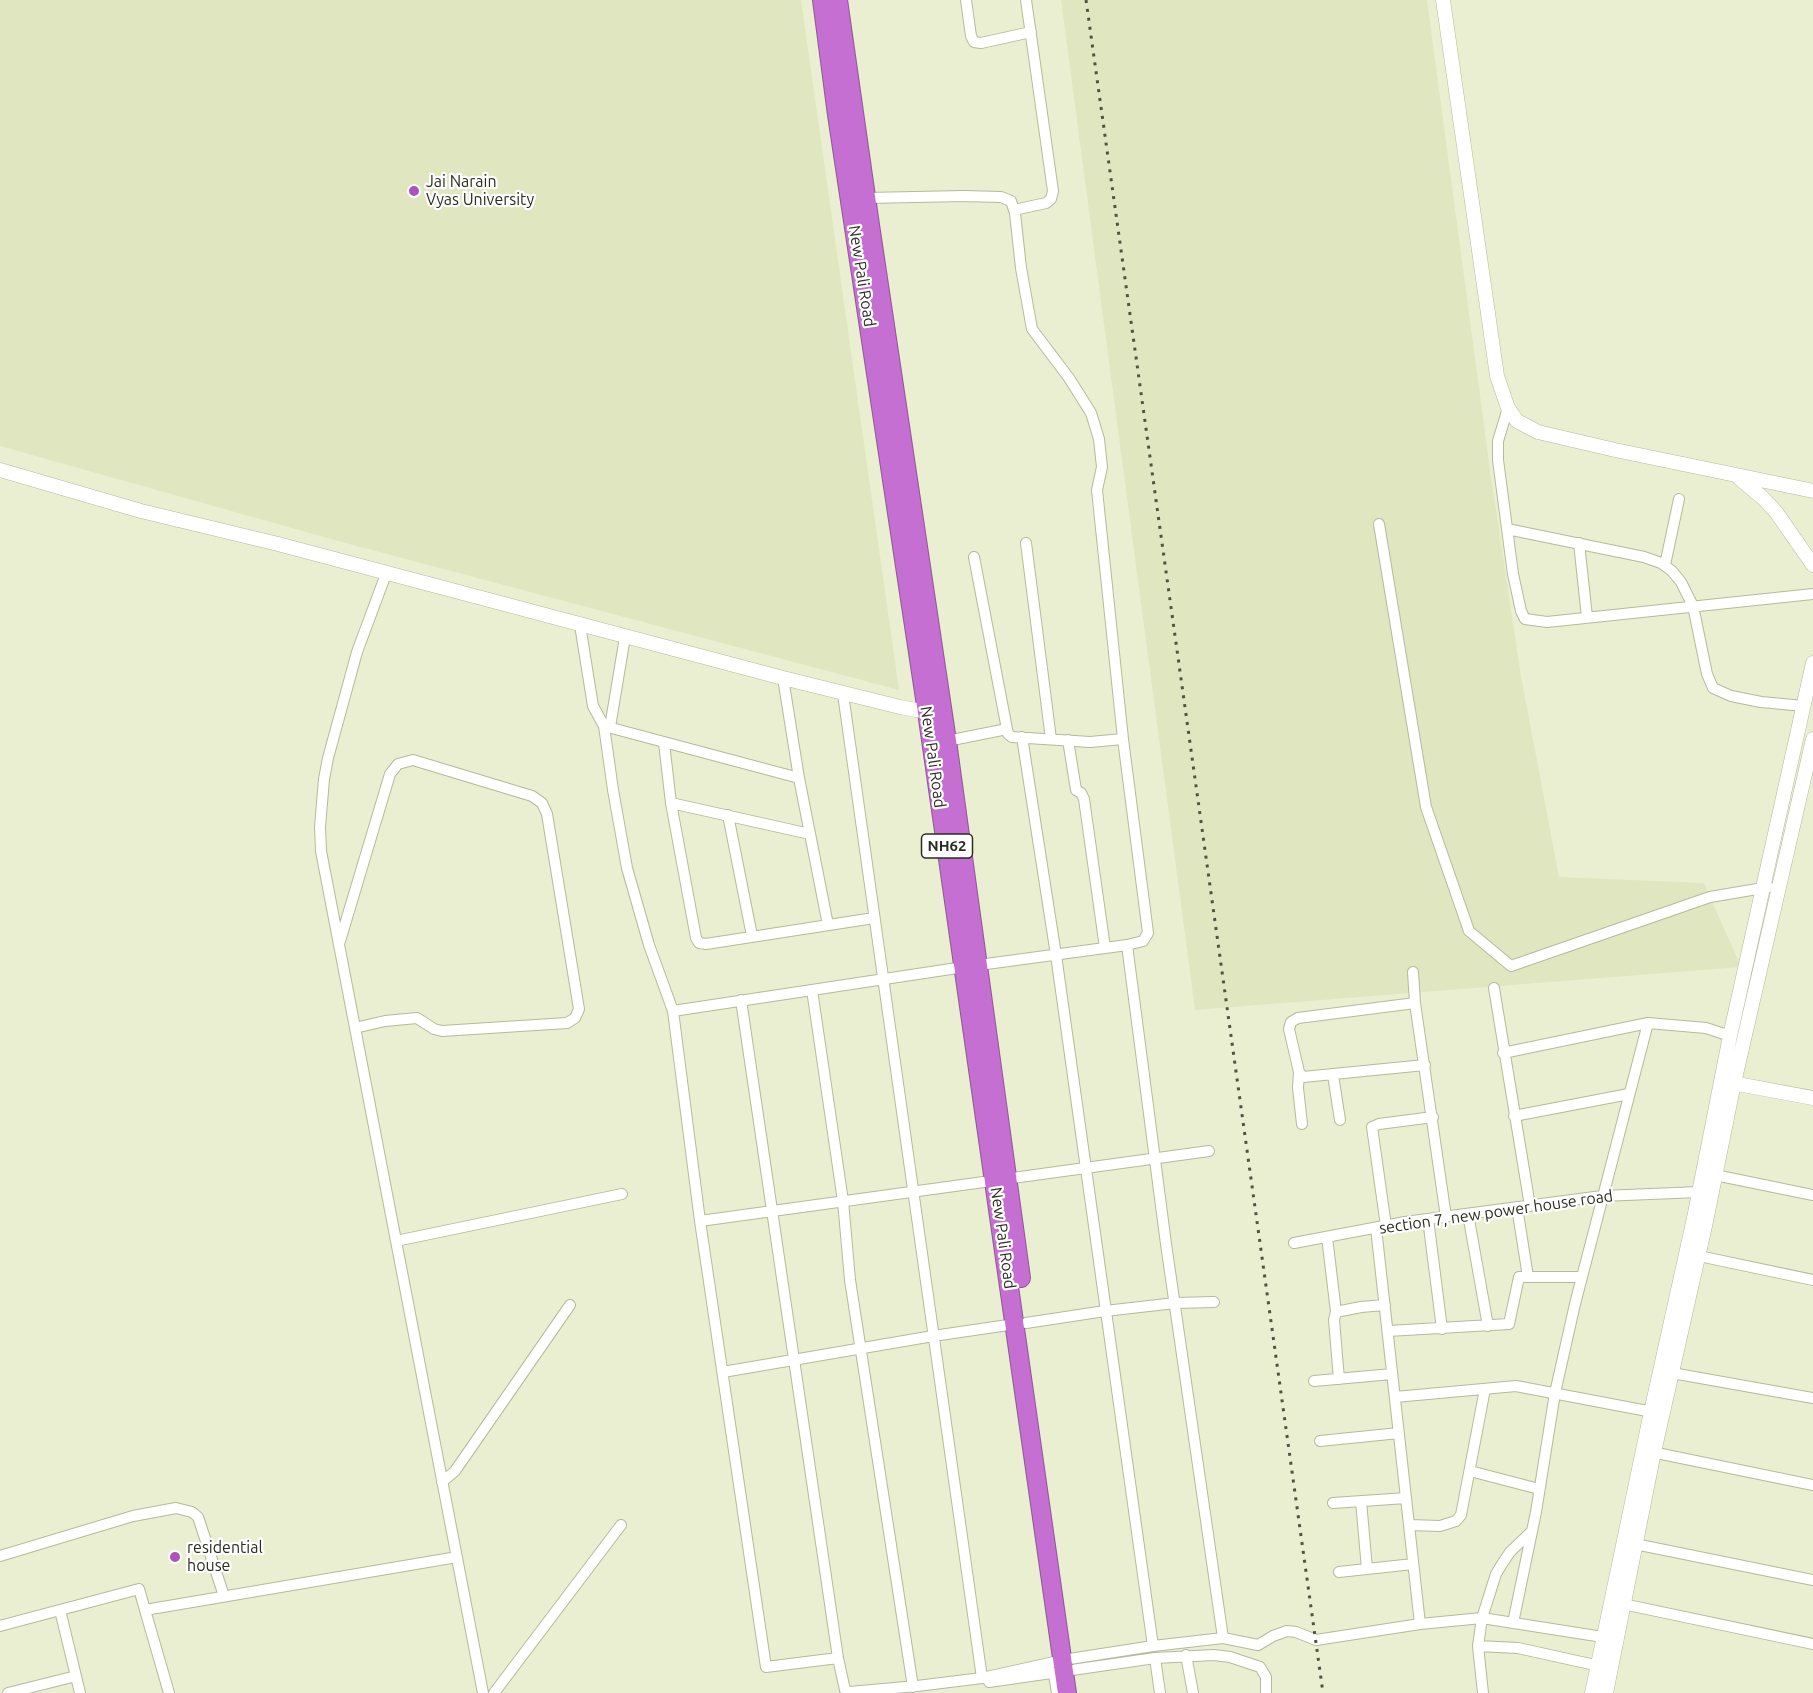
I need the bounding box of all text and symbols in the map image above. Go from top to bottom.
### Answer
place label: Jai Narain Vyas University [426,172,534,210]
marker: Jai Narain Vyas University [407,184,421,198]
street label: New Pali Road [844,224,880,328]
street label: New Pali Road [916,705,950,809]
road number: NH62 [922,834,972,858]
street label: New Pali Road [986,1186,1020,1290]
street label: section 7, new power house road [1378,1186,1614,1238]
place label: residential house [187,1538,263,1576]
marker: residential house [168,1550,182,1564]

